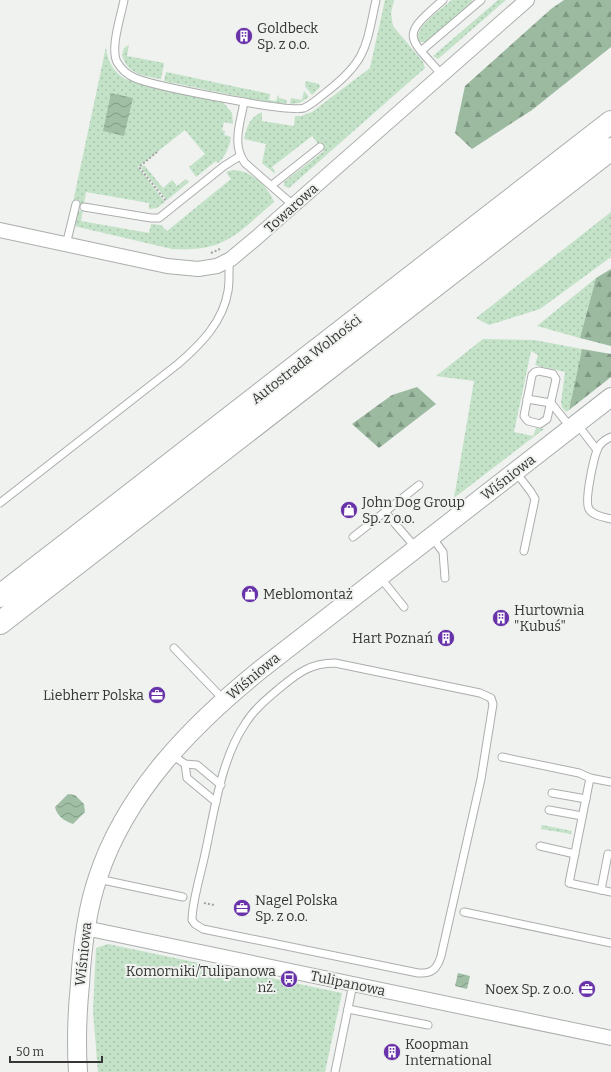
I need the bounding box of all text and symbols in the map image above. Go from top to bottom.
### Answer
place label: Goldbeck Sp. z o.o. [257,20,318,53]
building icon: Goldbeck Sp. z o.o. [234,26,254,46]
street label: Towarowa [261,180,322,237]
street label: Autostrada Wolności [248,311,365,408]
street label: Wiśniowa [478,451,539,504]
place label: John Dog Group Sp. z o.o. [361,494,465,527]
shop icon: John Dog Group Sp. z o.o. [339,500,359,520]
shop icon: Meblomontaż [240,584,260,604]
place label: Meblomontaż [263,586,353,603]
place label: Hurtownia "Kubuś" [514,602,585,635]
building icon: Hurtownia "Kubuś" [491,608,511,628]
building icon: Hart Poznań [436,628,456,648]
place label: Hart Poznań [352,630,433,647]
street label: Wiśniowa [223,649,284,704]
office icon: Liebherr Polska [147,685,167,705]
place label: Liebherr Polska [43,687,144,704]
place label: Nagel Polska Sp. z o.o. [255,892,338,925]
office icon: Nagel Polska Sp. z o.o. [232,898,252,918]
street label: Wiśniowa [72,921,95,987]
place label: Komorniki/Tulipanowa nż. [126,963,276,996]
street label: Tulipanowa [309,967,387,1000]
bus stop icon: Komorniki/Tulipanowa nż. [279,969,299,989]
office icon: Noex Sp. z o.o. [577,979,597,999]
place label: Noex Sp. z o.o. [485,981,574,998]
place label: Koopman International [405,1036,492,1069]
scale bar [10,1038,102,1064]
building icon: Koopman International [382,1042,402,1062]
text: 50 m [16,1045,45,1059]

